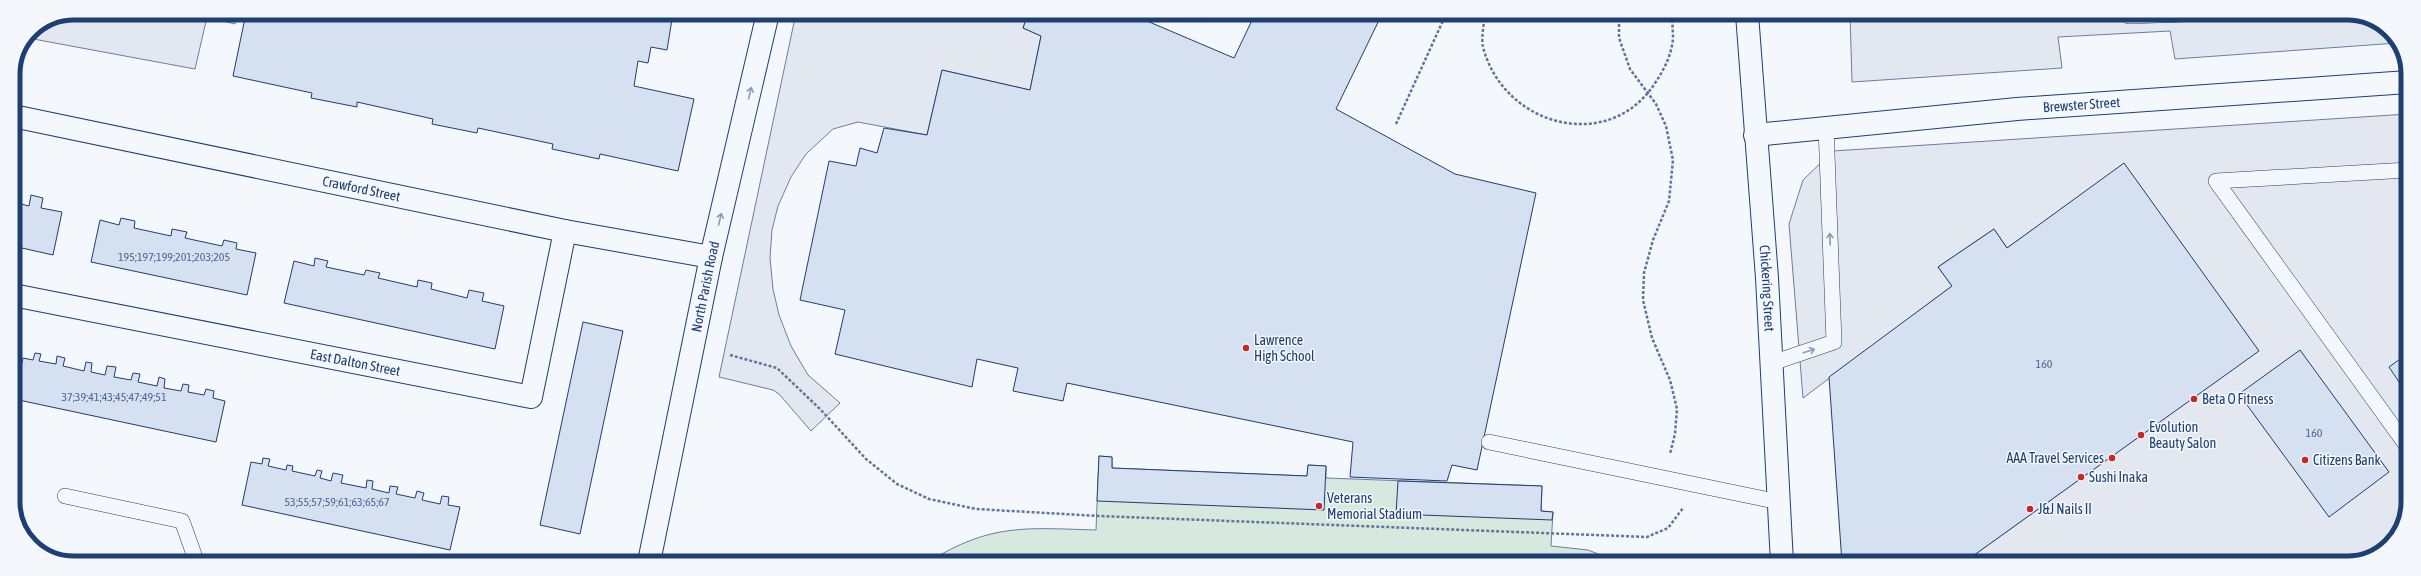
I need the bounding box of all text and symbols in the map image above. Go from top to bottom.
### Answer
one-way arrow [746,87,754,100]
street label: Brewster Street [2042,94,2121,115]
street label: Crawford Street [321,173,402,204]
one-way arrow [717,213,725,226]
one-way arrow [1826,233,1833,246]
street label: North Parish Road [688,240,722,334]
street label: Chickering Street [1757,244,1778,332]
house number: 195;197;199;201;203;205 [118,250,230,264]
place label: Lawrence High School [1254,332,1315,364]
marker: Lawrence High School [1241,343,1251,353]
street label: East Dalton Street [309,346,402,379]
one-way arrow [1802,346,1814,354]
house number: 160 [2036,357,2053,371]
house number: 37;39;41;43;45;47;49;51 [61,390,167,404]
place label: Beta O Fitness [2202,391,2274,407]
marker: Beta O Fitness [2189,394,2199,404]
place label: Evolution Beauty Salon [2149,419,2216,451]
house number: 160 [2306,426,2323,440]
marker: Evolution Beauty Salon [2136,430,2146,440]
place label: AAA Travel Services [2006,450,2104,466]
place label: Citizens Bank [2313,452,2381,468]
marker: AAA Travel Services [2107,453,2117,463]
marker: Citizens Bank [2300,455,2310,465]
place label: Sushi Inaka [2089,469,2148,485]
marker: Sushi Inaka [2076,472,2086,482]
place label: Veterans Memorial Stadium [1327,490,1422,522]
house number: 53;55;57;59;61;63;65;67 [284,495,390,509]
marker: Veterans Memorial Stadium [1314,501,1324,511]
place label: J&J Nails II [2038,501,2092,517]
marker: J&J Nails II [2025,504,2035,514]

